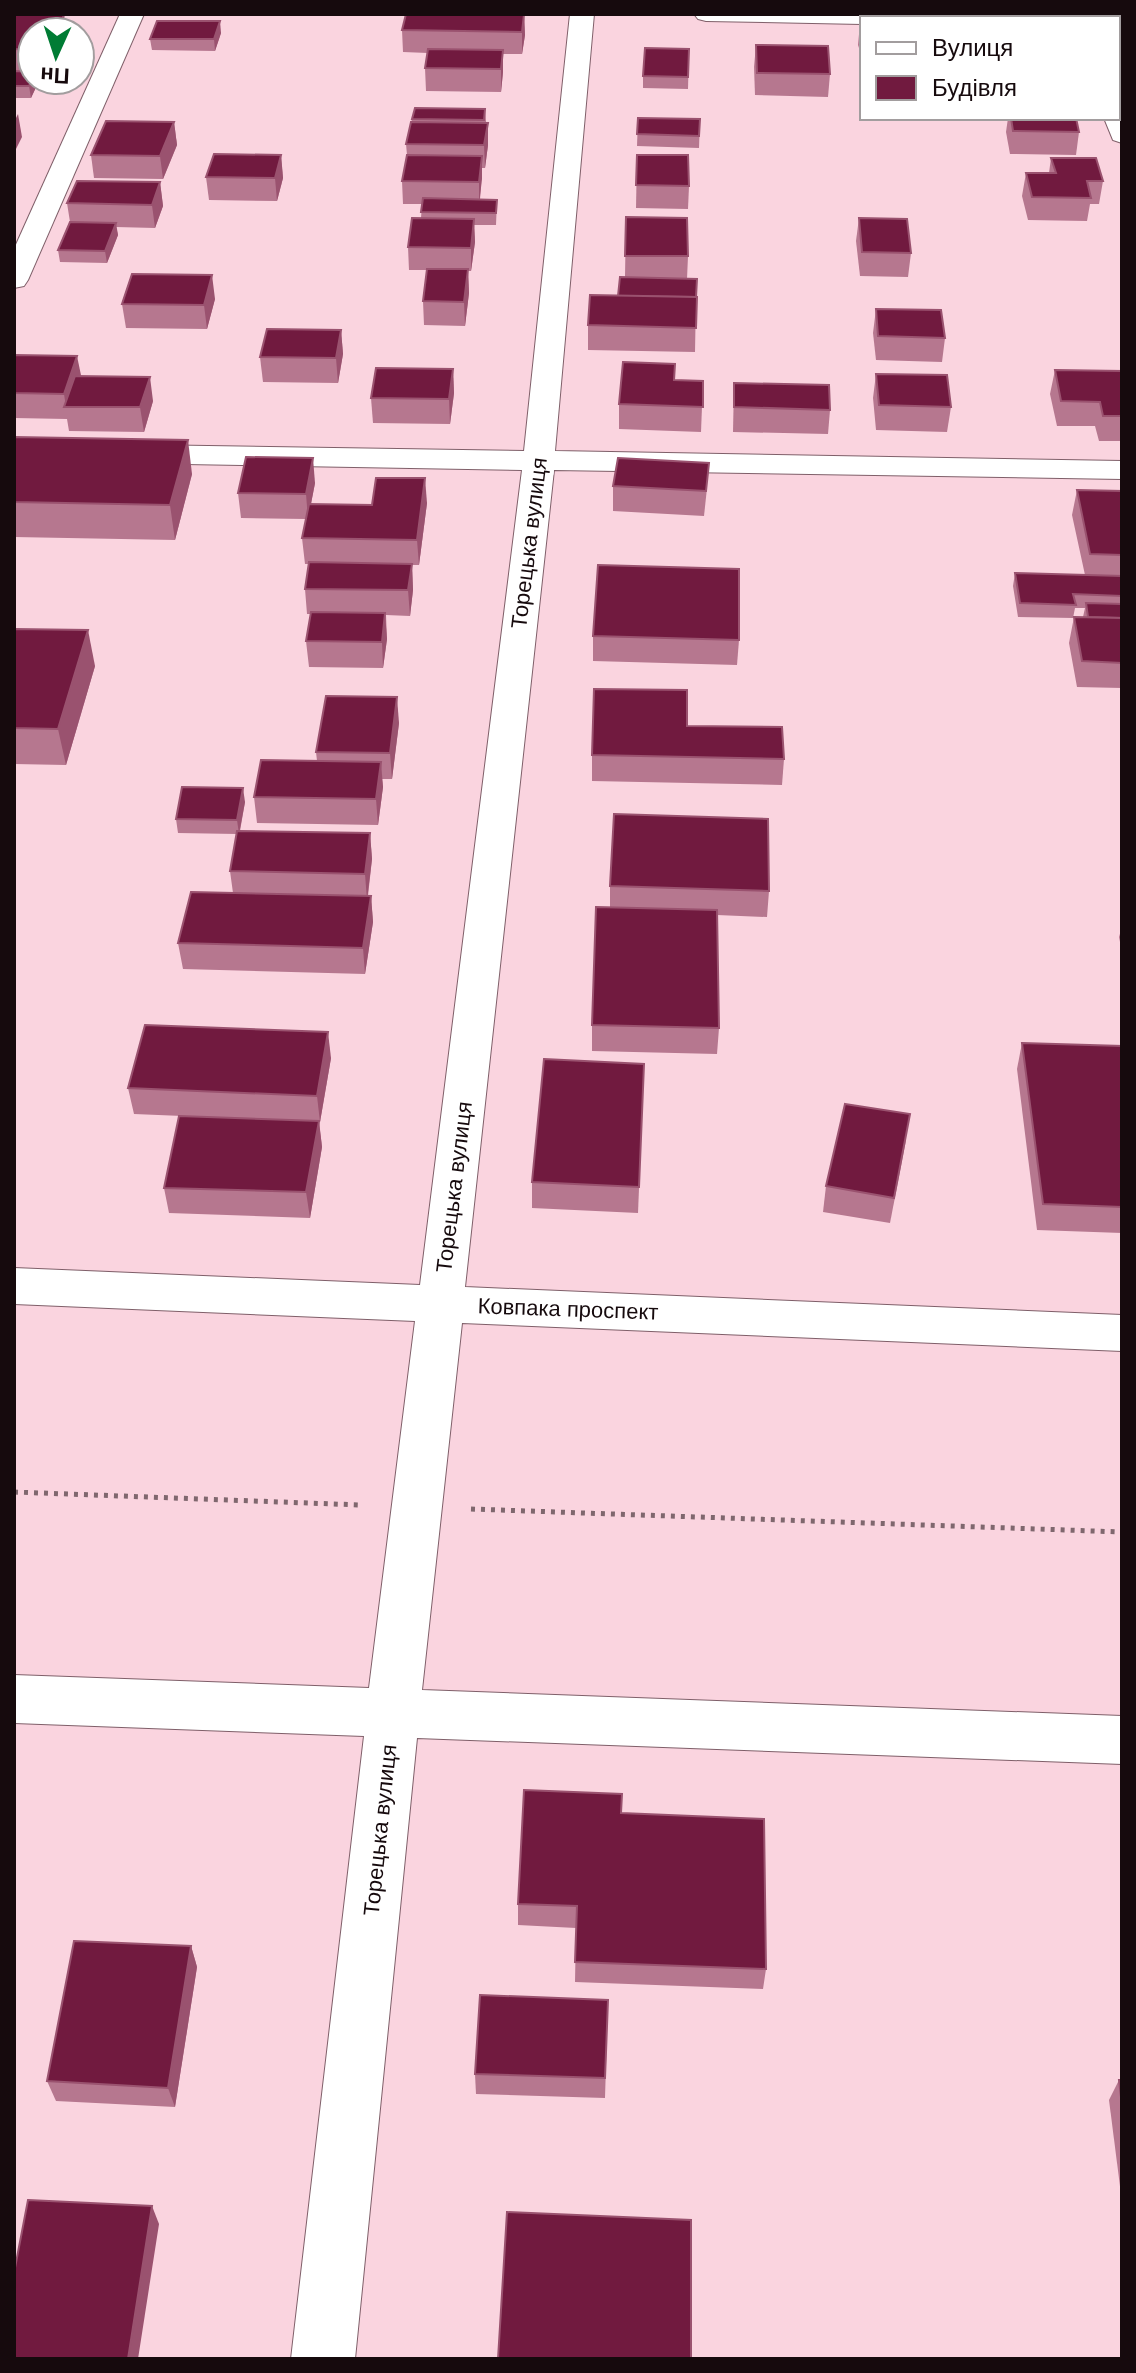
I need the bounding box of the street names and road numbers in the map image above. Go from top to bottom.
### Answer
street label: Торецька вулиця [506,456,552,630]
street label: Торецька вулиця [431,1100,477,1274]
street label: Ковпака проспект [477,1293,659,1325]
street label: Торецька вулиця [359,1743,401,1917]

